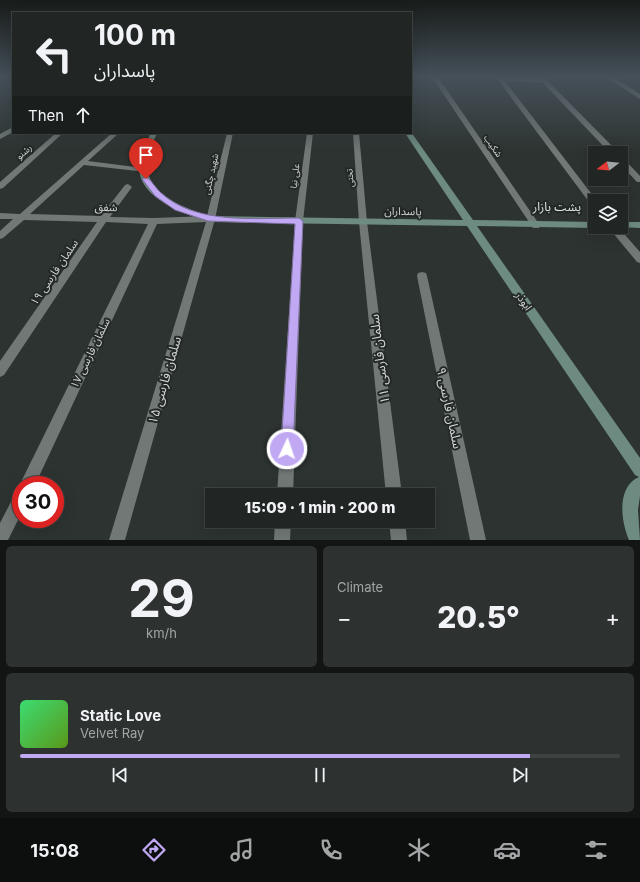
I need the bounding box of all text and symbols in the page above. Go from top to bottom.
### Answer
text: 100 m [94,18,176,52]
icon: left [28,28,80,80]
text: پاسداران [94,60,155,81]
icon: ahead [72,104,94,126]
text: Then [28,106,64,125]
street label: شکیب [482,132,505,159]
pin [129,138,163,179]
street label: رشنو [13,142,35,162]
icon: arrive [135,144,157,166]
north arrow [588,146,628,186]
map controls [588,146,628,234]
street label: شهید چگنی [200,152,222,196]
street label: علی نیا [288,163,302,189]
street label: تختی [343,168,356,188]
button: layers [588,194,628,234]
district label: پشت بازار [532,199,581,215]
street label: شفق [94,200,118,214]
street label: پاسداران [384,204,422,219]
street label: سلمان فارسی ۱۹ [27,236,81,308]
street label: ابوذر [512,288,535,313]
street label: سلمان فارسی ۱۱ [366,313,393,405]
street label: سلمان فارسی ۱۷ [67,315,113,390]
street label: سلمان فارسی ۱۵ [144,334,185,426]
street label: سلمان فارسی ۹ [433,366,466,450]
position arrow [266,428,308,470]
speed limit sign: 30 [12,476,64,528]
text: 15:09 · 1 min · 200 m [245,498,395,517]
text: 29 [128,567,195,630]
text: Climate [337,579,383,595]
text: 20.5° [437,599,520,635]
text: − [337,605,352,631]
text: + [605,605,620,631]
text: km/h [146,625,177,641]
text: Static Love [80,706,161,725]
text: Velvet Ray [80,725,144,741]
icon: previous [109,764,131,786]
icon: pause [309,764,331,786]
icon: next [509,764,531,786]
icon: directions [140,836,168,864]
icon: music [228,836,256,864]
icon: phone [317,836,345,864]
icon: climate [405,836,433,864]
icon: car [493,836,521,864]
icon: filters [582,836,610,864]
text: 15:08 [30,840,79,861]

